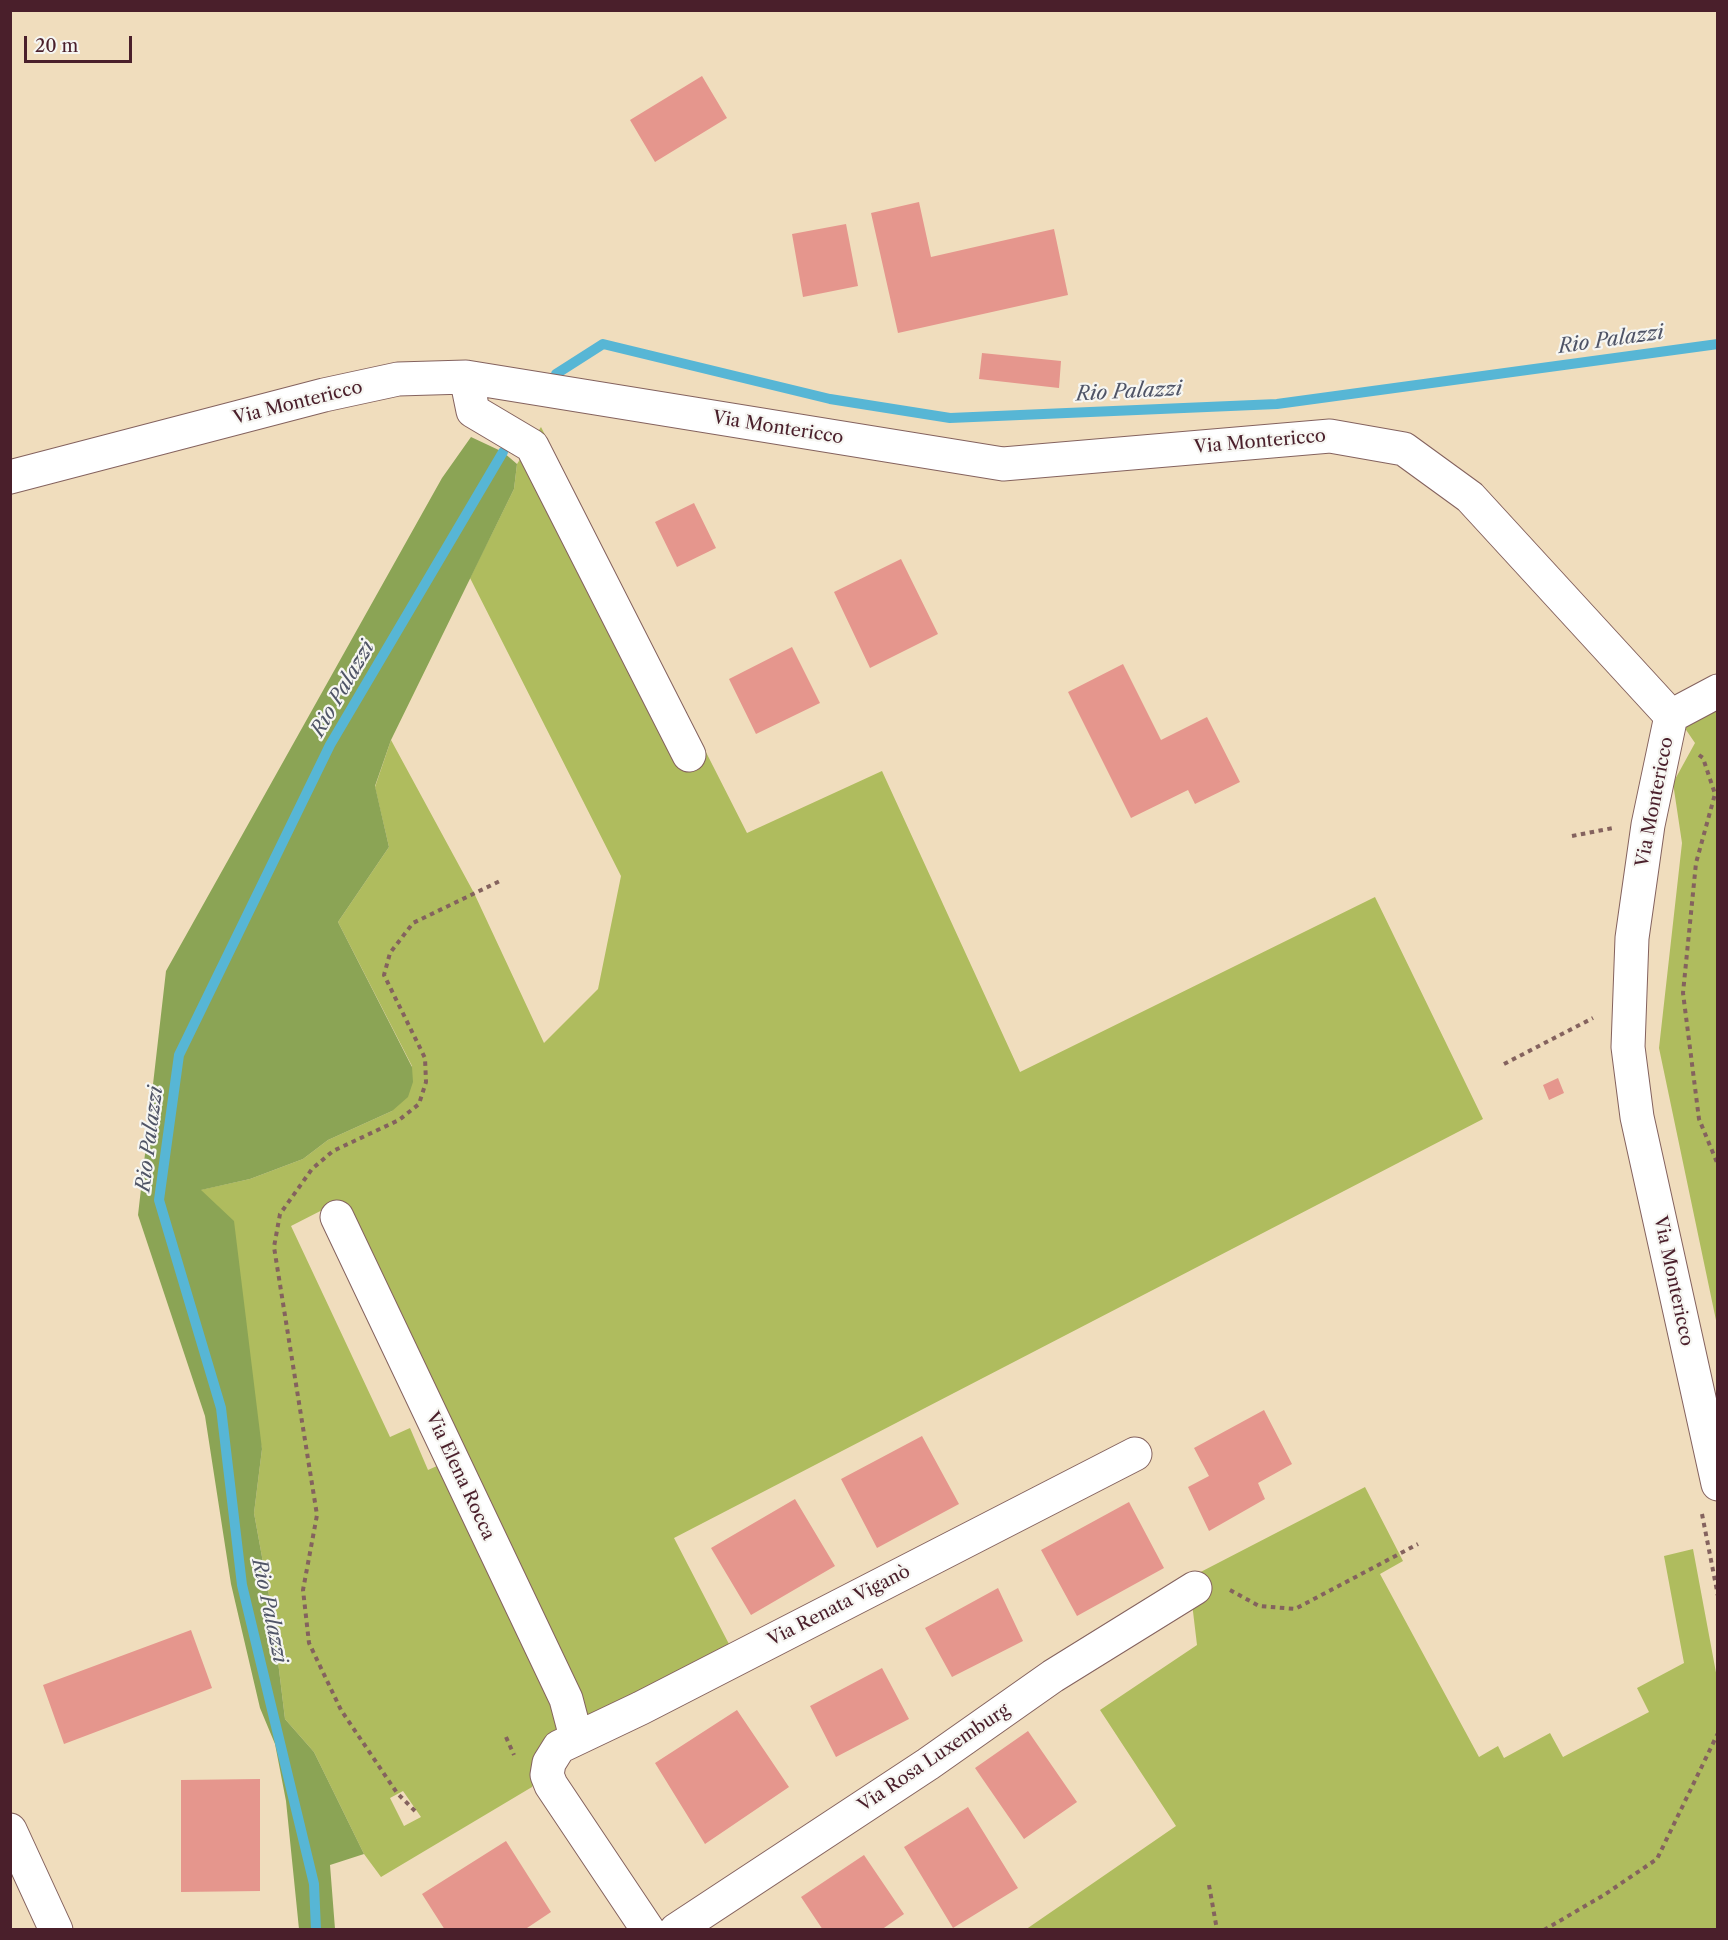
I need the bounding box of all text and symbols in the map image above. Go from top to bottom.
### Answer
scale bar [27,24,135,62]
text: 20 m [35,35,78,57]
water label: Rio Palazzi [1557,321,1665,359]
street label: Via Montericco [231,377,365,429]
water label: Rio Palazzi [1075,377,1183,407]
street label: Via Montericco [711,407,845,449]
street label: Via Montericco [1193,425,1327,459]
water label: Rio Palazzi [306,637,380,741]
street label: Via Montericco [1632,735,1678,869]
water label: Rio Palazzi [132,1085,168,1193]
street label: Via Montericco [1649,1214,1697,1348]
street label: Via Elena Rocca [421,1409,499,1543]
water label: Rio Palazzi [246,1557,292,1665]
street label: Via Renata Viganò [764,1561,914,1651]
street label: Via Rosa Luxemburg [854,1699,1014,1817]

